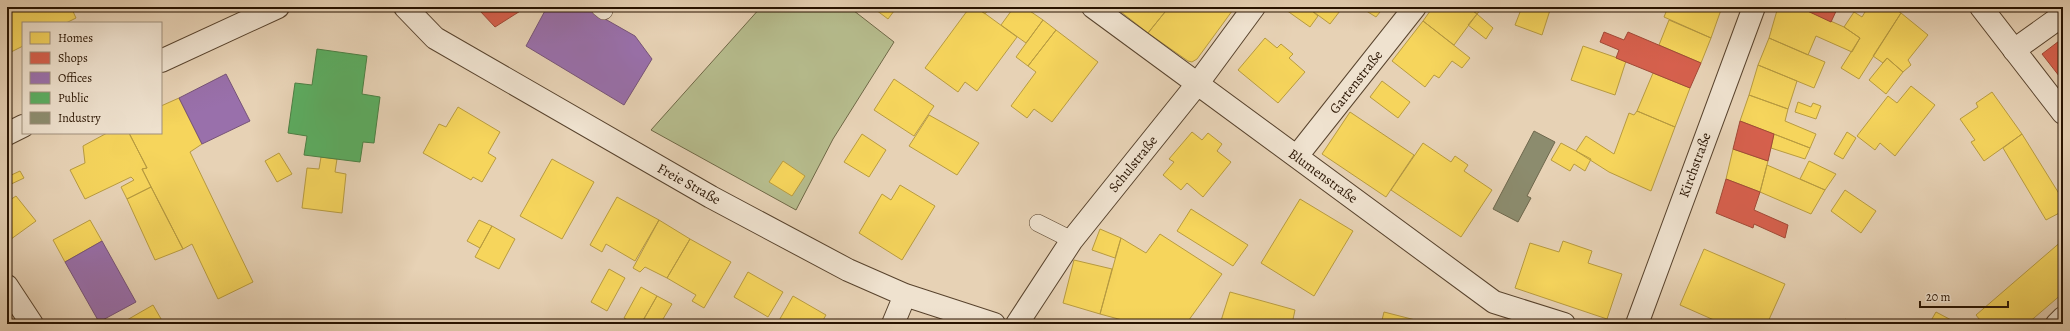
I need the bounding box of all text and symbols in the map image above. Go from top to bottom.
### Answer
legend [22,22,162,134]
text: Homes [58,30,93,46]
street label: Gartenstraße [1325,46,1387,118]
text: Shops [58,50,88,66]
text: Offices [58,70,92,86]
text: Public [58,90,89,106]
text: Industry [58,110,101,126]
street label: Kirchstraße [1674,130,1716,200]
street label: Schulstraße [1104,132,1162,196]
street label: Blumenstraße [1284,144,1362,208]
street label: Freie Straße [654,159,724,209]
scale bar [1920,283,2008,309]
text: 20 m [1926,289,1950,305]

